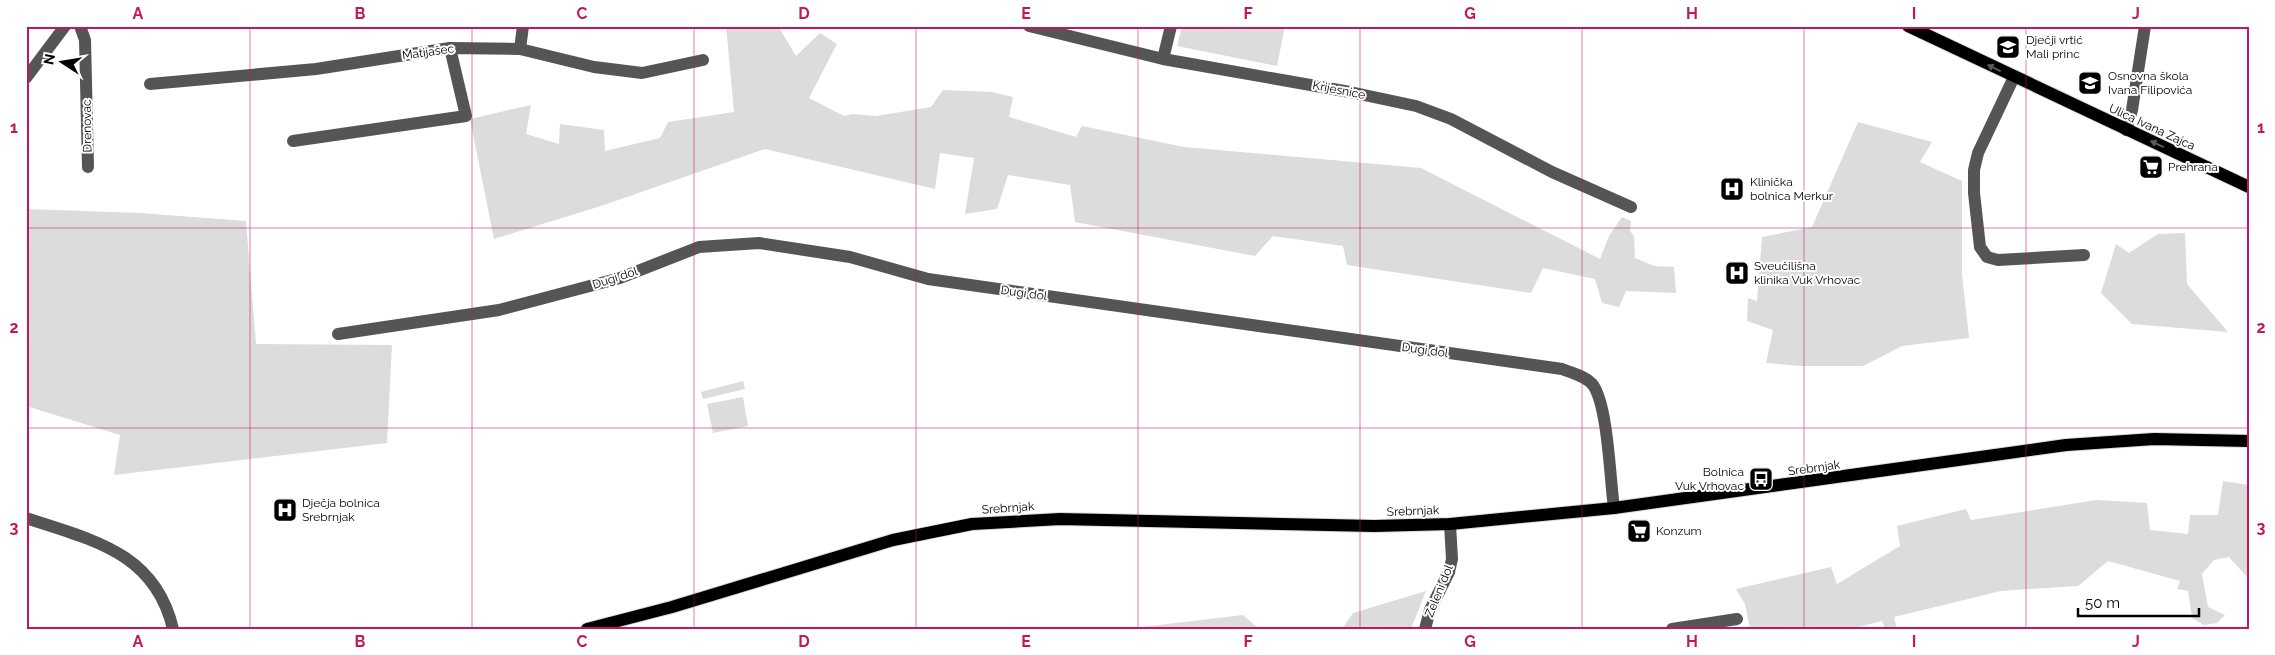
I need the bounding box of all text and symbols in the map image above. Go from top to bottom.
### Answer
text: A [133,4,144,23]
text: B [355,4,366,23]
text: C [577,4,588,23]
text: D [798,4,810,23]
text: E [1021,4,1031,23]
text: F [1243,4,1253,23]
text: G [1464,4,1476,23]
text: H [1686,4,1698,23]
text: I [1912,4,1916,23]
text: J [2132,4,2140,23]
place label: Dječji vrtić Mali princ [2026,33,2083,61]
school or university icon: Dječji vrtić Mali princ [1995,34,2021,60]
north arrow [38,38,88,88]
street label: Matijašec [401,41,455,63]
text: N [40,52,58,66]
one-way arrow [1987,64,2001,72]
place label: Osnovna škola Ivana Filipovića [2108,69,2192,97]
school or university icon: Osnovna škola Ivana Filipovića [2077,70,2103,96]
street label: Krijesnice [1312,78,1366,102]
street label: Drenovac [80,99,94,153]
street label: Ulica Ivana Zajca [2107,101,2197,153]
text: 1 [10,118,18,137]
text: 1 [2257,118,2265,137]
one-way arrow [2150,140,2164,148]
supermarket icon: Prehrana [2138,154,2164,180]
place label: Prehrana [2168,160,2218,174]
place label: Klinička bolnica Merkur [1750,175,1834,203]
hospital icon: Klinička bolnica Merkur [1719,176,1745,202]
place label: Sveučilišna klinika Vuk Vrhovac [1754,259,1861,287]
hospital icon: Sveučilišna klinika Vuk Vrhovac [1724,260,1750,286]
street label: Dugi dol [591,264,640,292]
street label: Dugi dol [1000,283,1049,303]
text: 2 [9,318,19,337]
text: 2 [2256,318,2266,337]
street label: Dugi dol [1401,340,1450,360]
street label: Srebrnjak [1787,457,1842,479]
place label: Bolnica Vuk Vrhovac [1675,465,1744,493]
bus stop icon: Bolnica Vuk Vrhovac [1748,466,1774,492]
place label: Dječja bolnica Srebrnjak [302,496,380,524]
hospital icon: Dječja bolnica Srebrnjak [272,497,298,523]
street label: Srebrnjak [981,499,1035,517]
street label: Srebrnjak [1386,503,1440,519]
text: 3 [10,518,19,537]
supermarket icon: Konzum [1626,518,1652,544]
text: 3 [2257,518,2266,537]
place label: Konzum [1656,524,1702,538]
street label: Zeleni dol [1422,562,1456,619]
scale bar [2078,585,2199,617]
text: 50 m [2085,594,2120,612]
text: A [133,632,144,651]
text: B [355,632,366,651]
text: C [577,632,588,651]
text: D [798,632,810,651]
text: E [1021,632,1031,651]
text: F [1243,632,1253,651]
text: G [1464,632,1476,651]
text: H [1686,632,1698,651]
text: I [1912,632,1916,651]
text: J [2132,632,2140,651]

